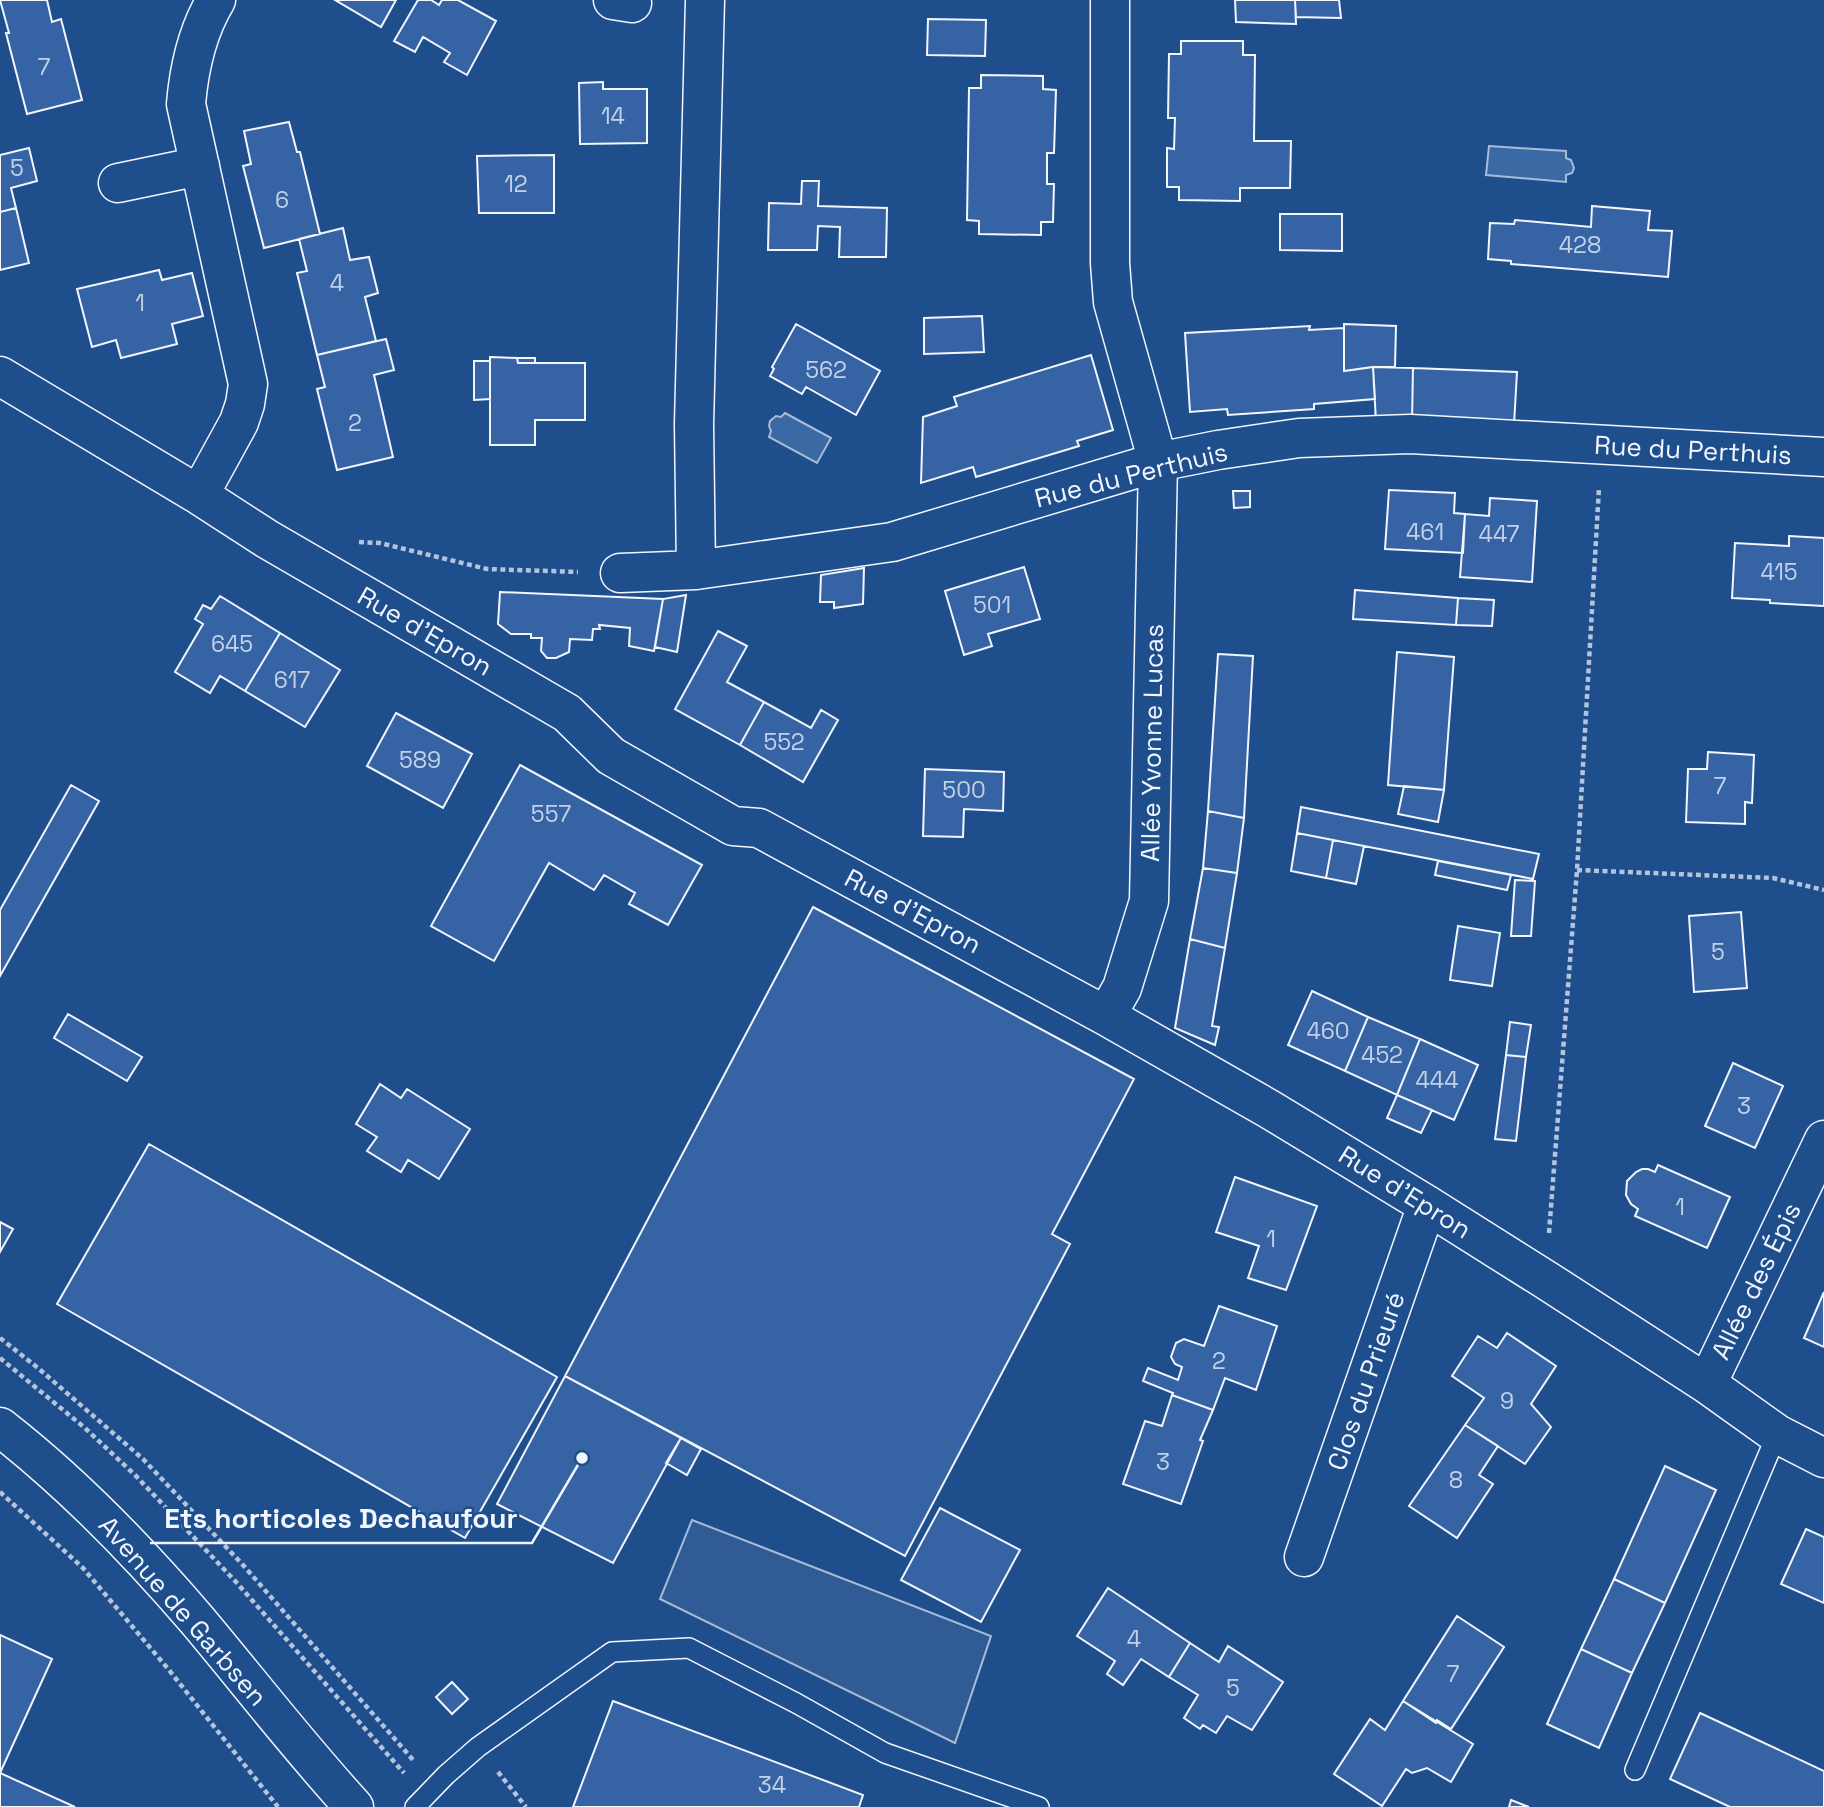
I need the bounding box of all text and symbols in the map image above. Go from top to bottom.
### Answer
house number: 7 [38,52,51,82]
house number: 14 [601,101,625,131]
house number: 5 [10,153,24,183]
house number: 12 [504,169,528,199]
house number: 6 [275,185,289,215]
house number: 428 [1559,230,1601,260]
house number: 4 [330,268,344,298]
house number: 1 [135,288,145,318]
house number: 562 [805,355,847,385]
house number: 2 [348,408,362,438]
street label: Rue du Perthuis [1593,428,1793,472]
street label: Rue du Perthuis [1031,435,1231,515]
house number: 461 [1406,517,1444,547]
house number: 447 [1479,519,1520,549]
house number: 415 [1760,557,1798,587]
street label: Rue d'Epron [351,579,499,683]
house number: 501 [973,590,1011,620]
street label: Allée Yvonne Lucas [1133,624,1171,862]
house number: 645 [211,629,253,659]
house number: 617 [274,665,310,695]
house number: 552 [763,727,805,757]
house number: 589 [399,745,441,775]
house number: 7 [1714,771,1727,801]
house number: 500 [942,775,986,805]
house number: 557 [531,799,571,829]
street label: Rue d'Epron [839,861,987,961]
house number: 5 [1711,937,1725,967]
house number: 460 [1306,1016,1350,1046]
house number: 452 [1361,1040,1403,1070]
house number: 444 [1415,1065,1459,1095]
house number: 3 [1737,1091,1751,1121]
street label: Rue d'Epron [1332,1138,1478,1246]
house number: 1 [1675,1192,1685,1222]
street label: Allée des Épis [1703,1197,1809,1365]
house number: 1 [1266,1224,1276,1254]
street label: Clos du Prieuré [1320,1287,1412,1475]
house number: 2 [1212,1346,1226,1376]
house number: 9 [1500,1386,1514,1416]
house number: 3 [1156,1447,1170,1477]
house number: 8 [1449,1465,1463,1495]
callout: Ets horticoles Dechaufour [150,1494,532,1543]
text: Ets horticoles Dechaufour [164,1500,518,1536]
street label: Avenue de Garbsen [91,1509,275,1713]
house number: 4 [1127,1624,1141,1654]
house number: 7 [1447,1659,1460,1689]
house number: 5 [1226,1673,1240,1703]
house number: 34 [758,1770,786,1800]

